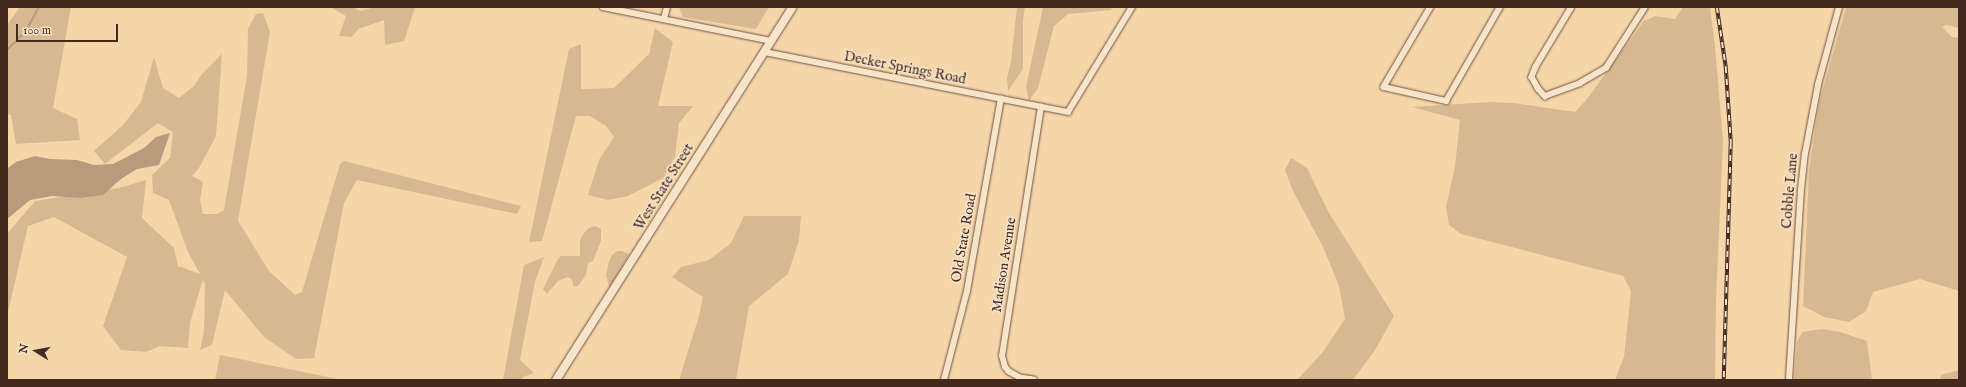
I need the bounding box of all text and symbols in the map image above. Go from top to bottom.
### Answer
scale bar [18,16,120,42]
text: 100 m [23,23,51,38]
street label: Decker Springs Road [843,48,967,88]
street label: West State Street [631,141,697,233]
street label: Cobble Lane [1778,153,1802,229]
street label: Old State Road [948,192,980,284]
street label: Madison Avenue [988,216,1020,314]
north arrow [16,331,56,371]
text: N [16,343,32,355]

